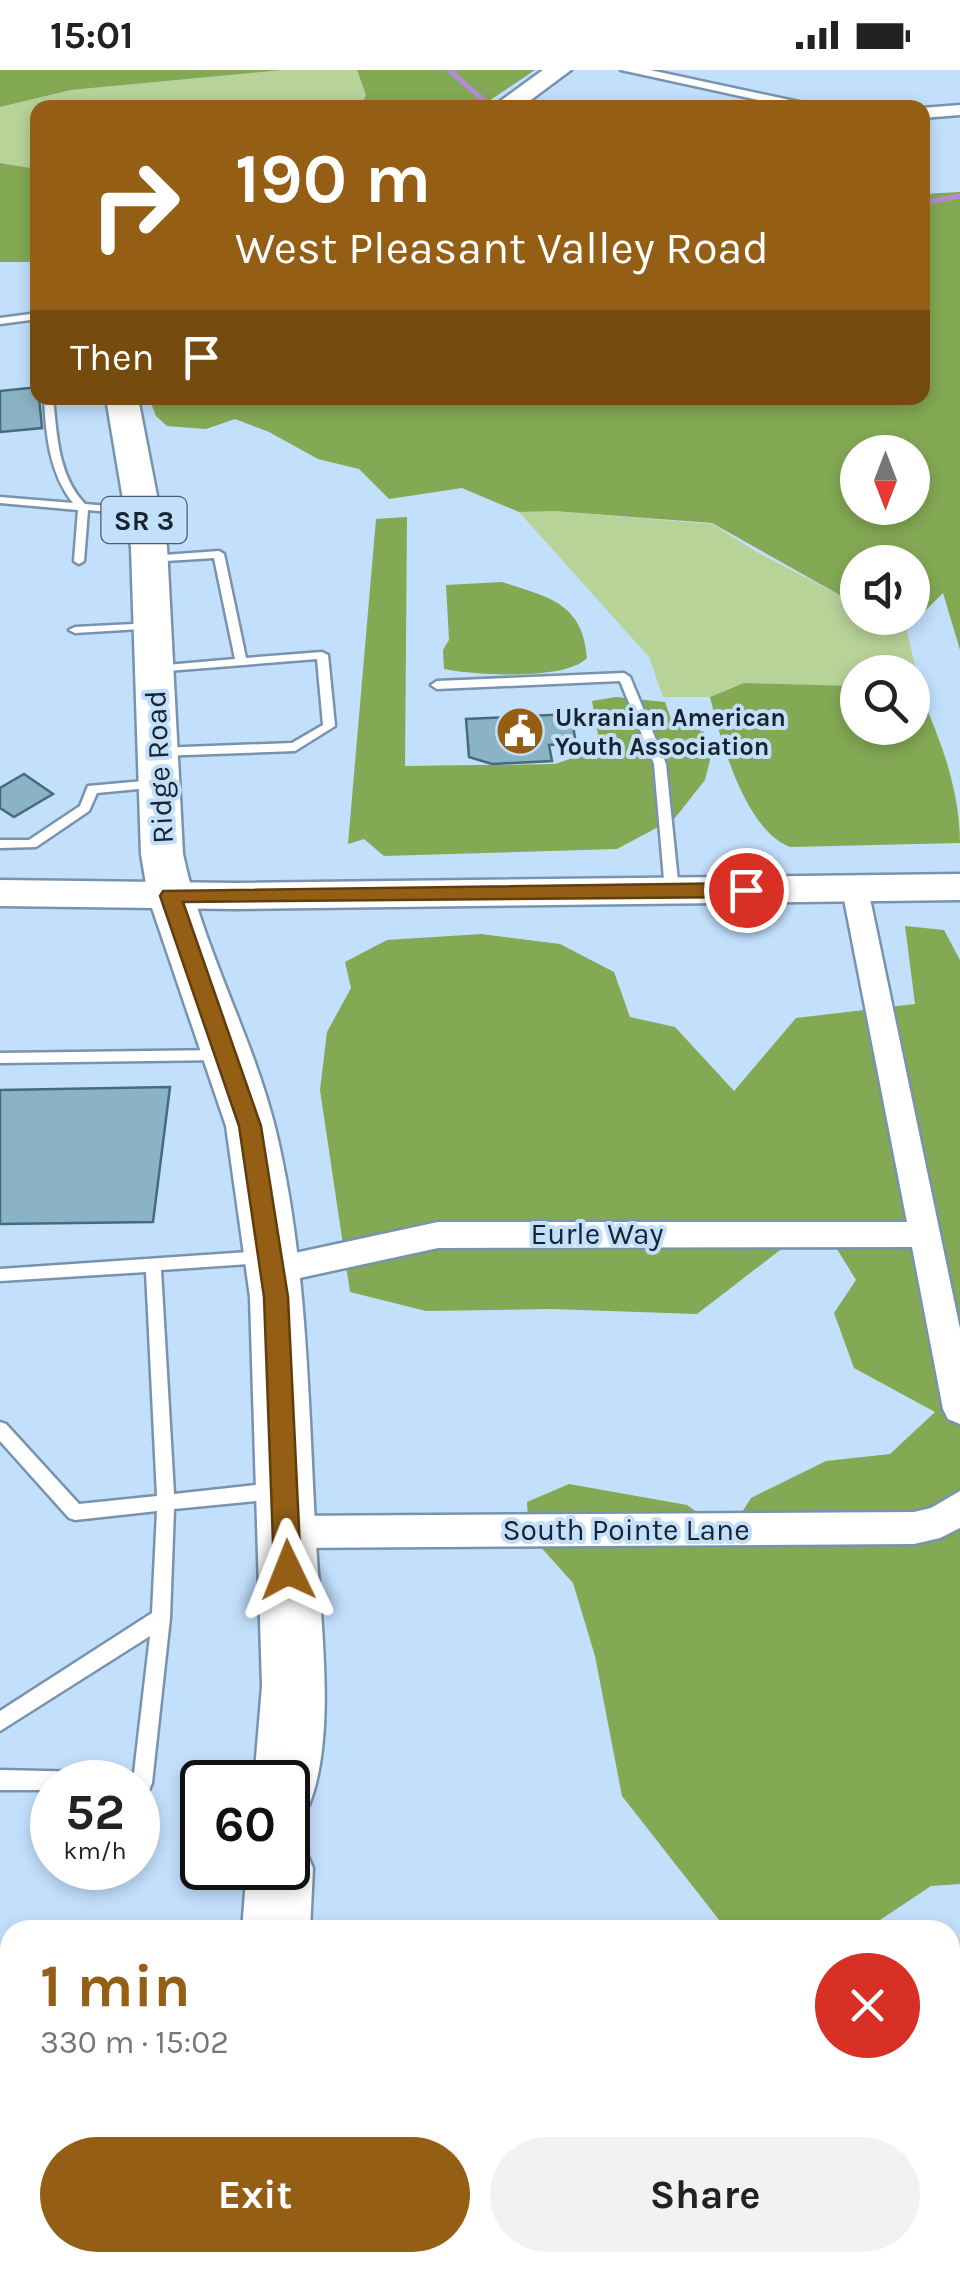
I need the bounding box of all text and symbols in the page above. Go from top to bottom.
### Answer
text: 15:01 [50,13,134,58]
text: 190 m [235,138,431,220]
icon: right [70,140,200,270]
text: West Pleasant Valley Road [235,222,769,274]
icon: arrive [174,330,229,385]
text: Then [70,335,154,380]
north arrow [840,435,930,525]
map controls [840,435,930,745]
road number: SR 3 [102,497,186,543]
button: sound [840,545,930,635]
button: search [840,655,930,745]
street label: Ridge Road [137,689,181,845]
place label: Ukranian American Youth Association [555,703,786,761]
public building icon: Ukranian American Youth Association [494,705,546,757]
pin [704,848,789,933]
icon: arrive [719,863,774,918]
street label: Eurle Way [530,1216,664,1252]
street label: South Pointe Lane [502,1512,750,1548]
position arrow [236,1518,340,1622]
speed limit sign: 60 [180,1760,310,1890]
text: 52 [65,1783,125,1842]
text: km/h [63,1836,127,1865]
text: 1 min [40,1951,191,2021]
button: close [815,1953,920,2058]
text: 330 m · 15:02 [40,2024,229,2061]
button: Exit [40,2137,470,2252]
button: Share [490,2137,920,2252]

